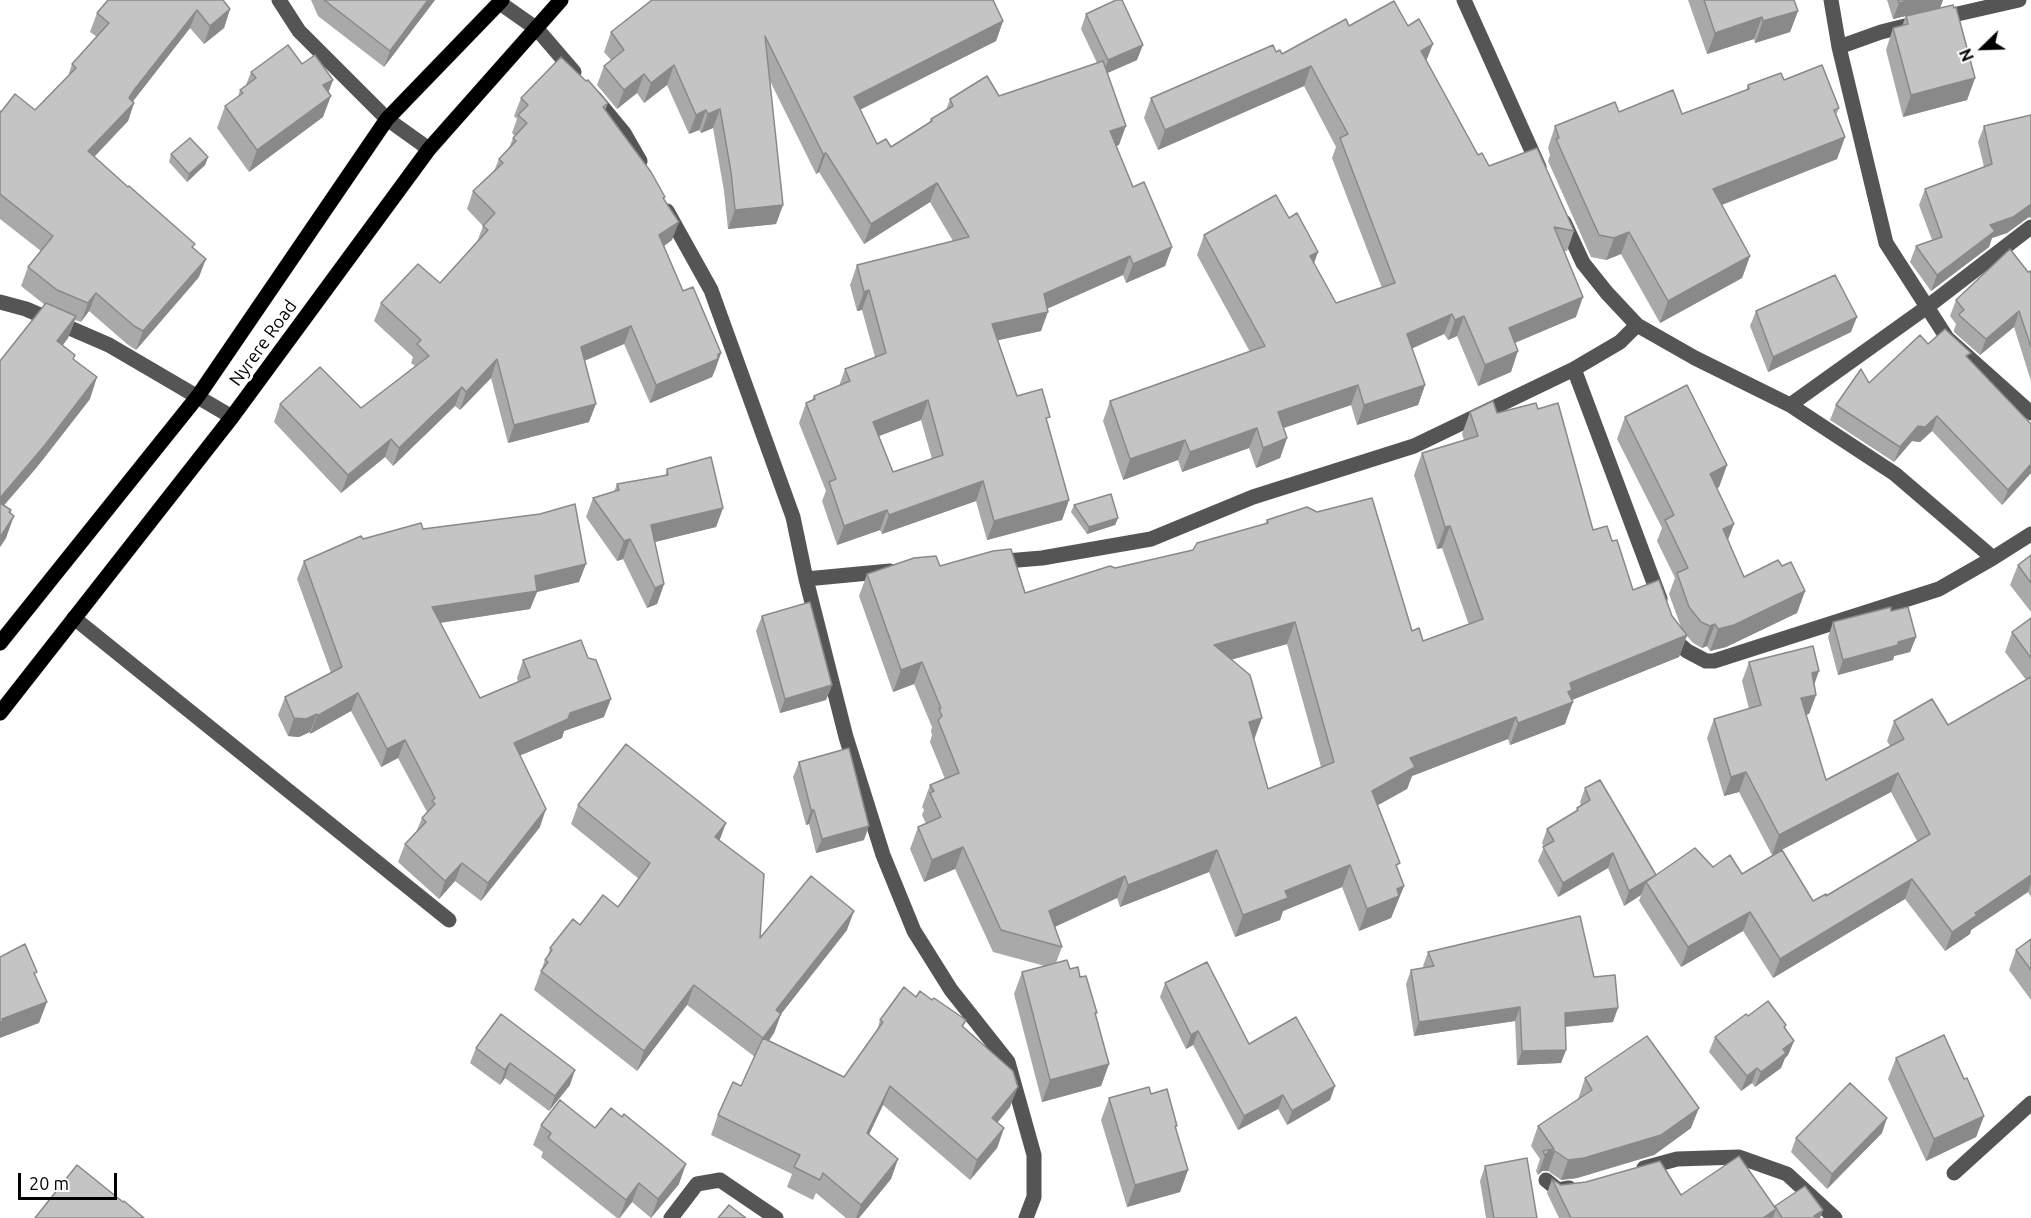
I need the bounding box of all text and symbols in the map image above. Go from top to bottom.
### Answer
north arrow [1953,18,2013,78]
text: N [1956,46,1977,64]
street label: Nyrere Road [225,296,301,390]
scale bar [21,1161,120,1199]
text: 20 m [29,1173,69,1193]

